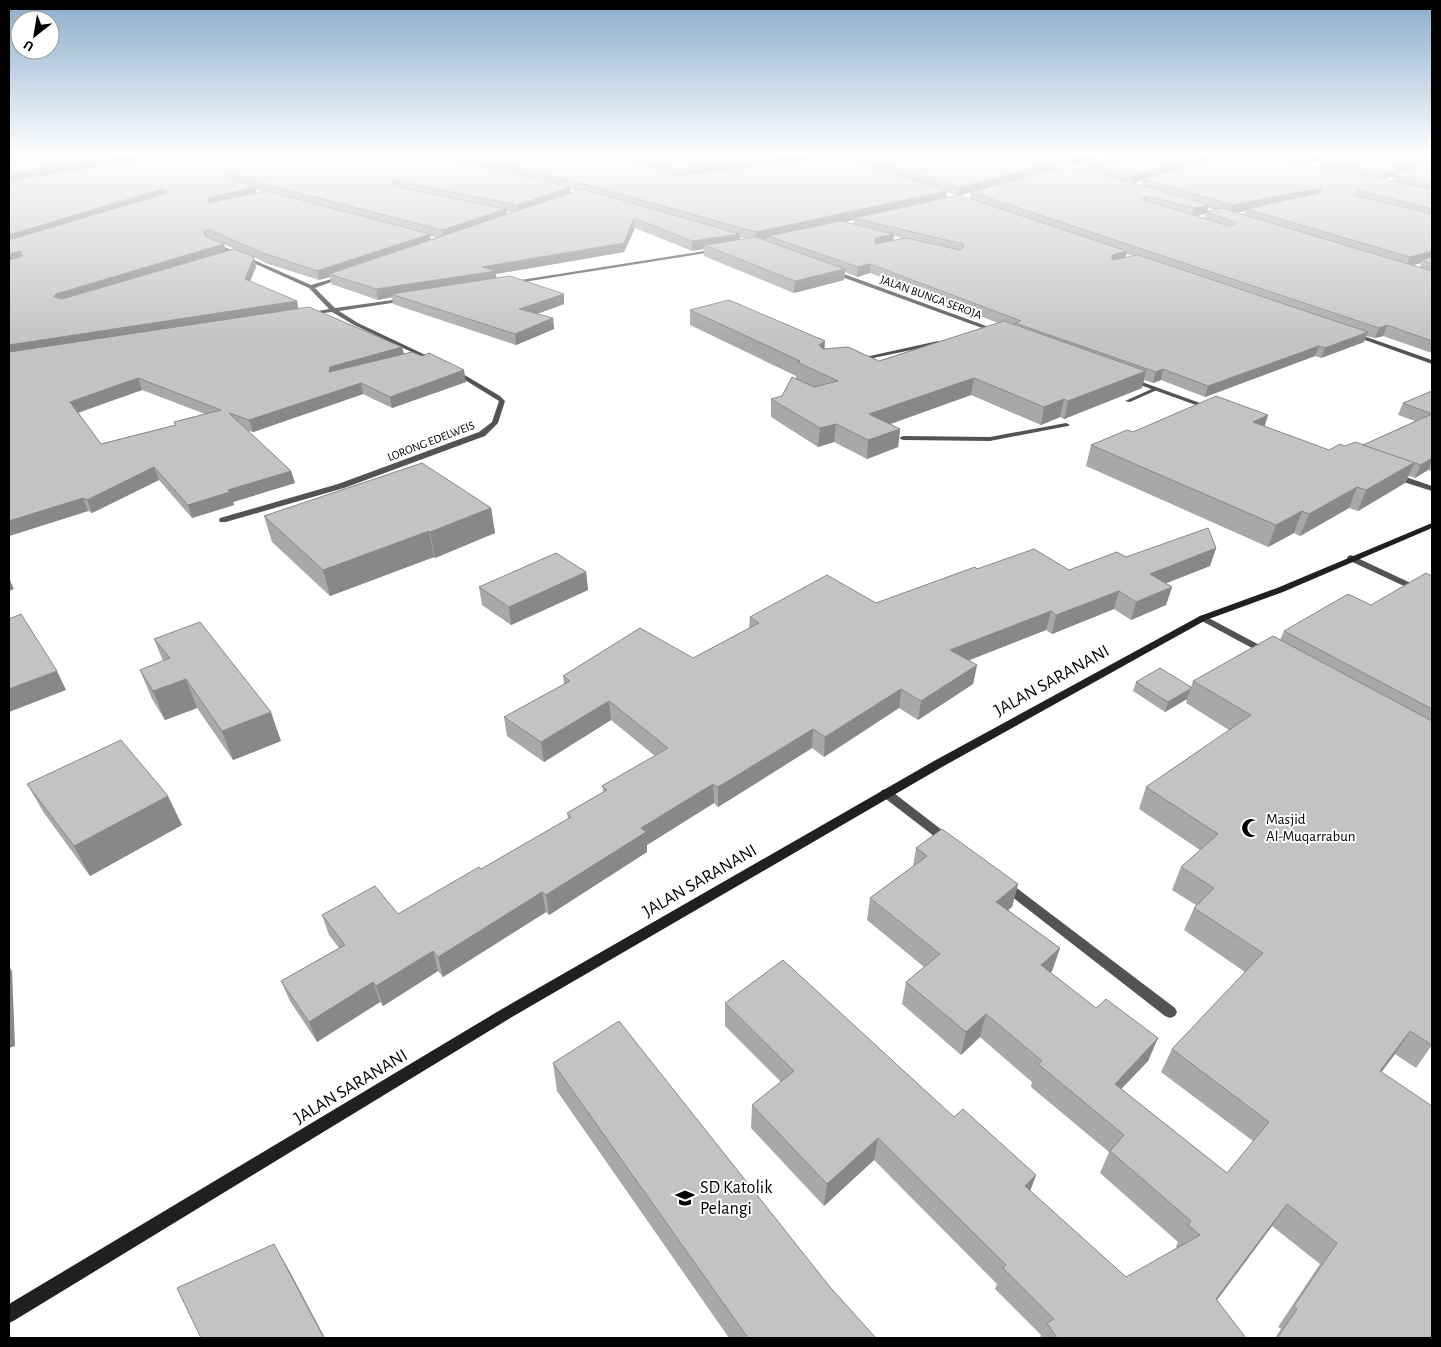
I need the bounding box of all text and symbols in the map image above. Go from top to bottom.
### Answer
north arrow [10,10,60,60]
text: U [21,37,36,54]
street label: JALAN BUNGA SEROJA [879,273,983,321]
street label: LORONG EDELWEIS [386,419,477,463]
street label: JALAN SARANANI [992,642,1112,720]
place label: Masjid Al-Muqarrabun [1266,812,1356,844]
mosque icon: Masjid Al-Muqarrabun [1240,817,1262,839]
street label: JALAN SARANANI [640,841,760,921]
street label: JALAN SARANANI [291,1046,411,1128]
place label: SD Katolik Pelangi [700,1179,773,1218]
school or university icon: SD Katolik Pelangi [674,1187,696,1209]

